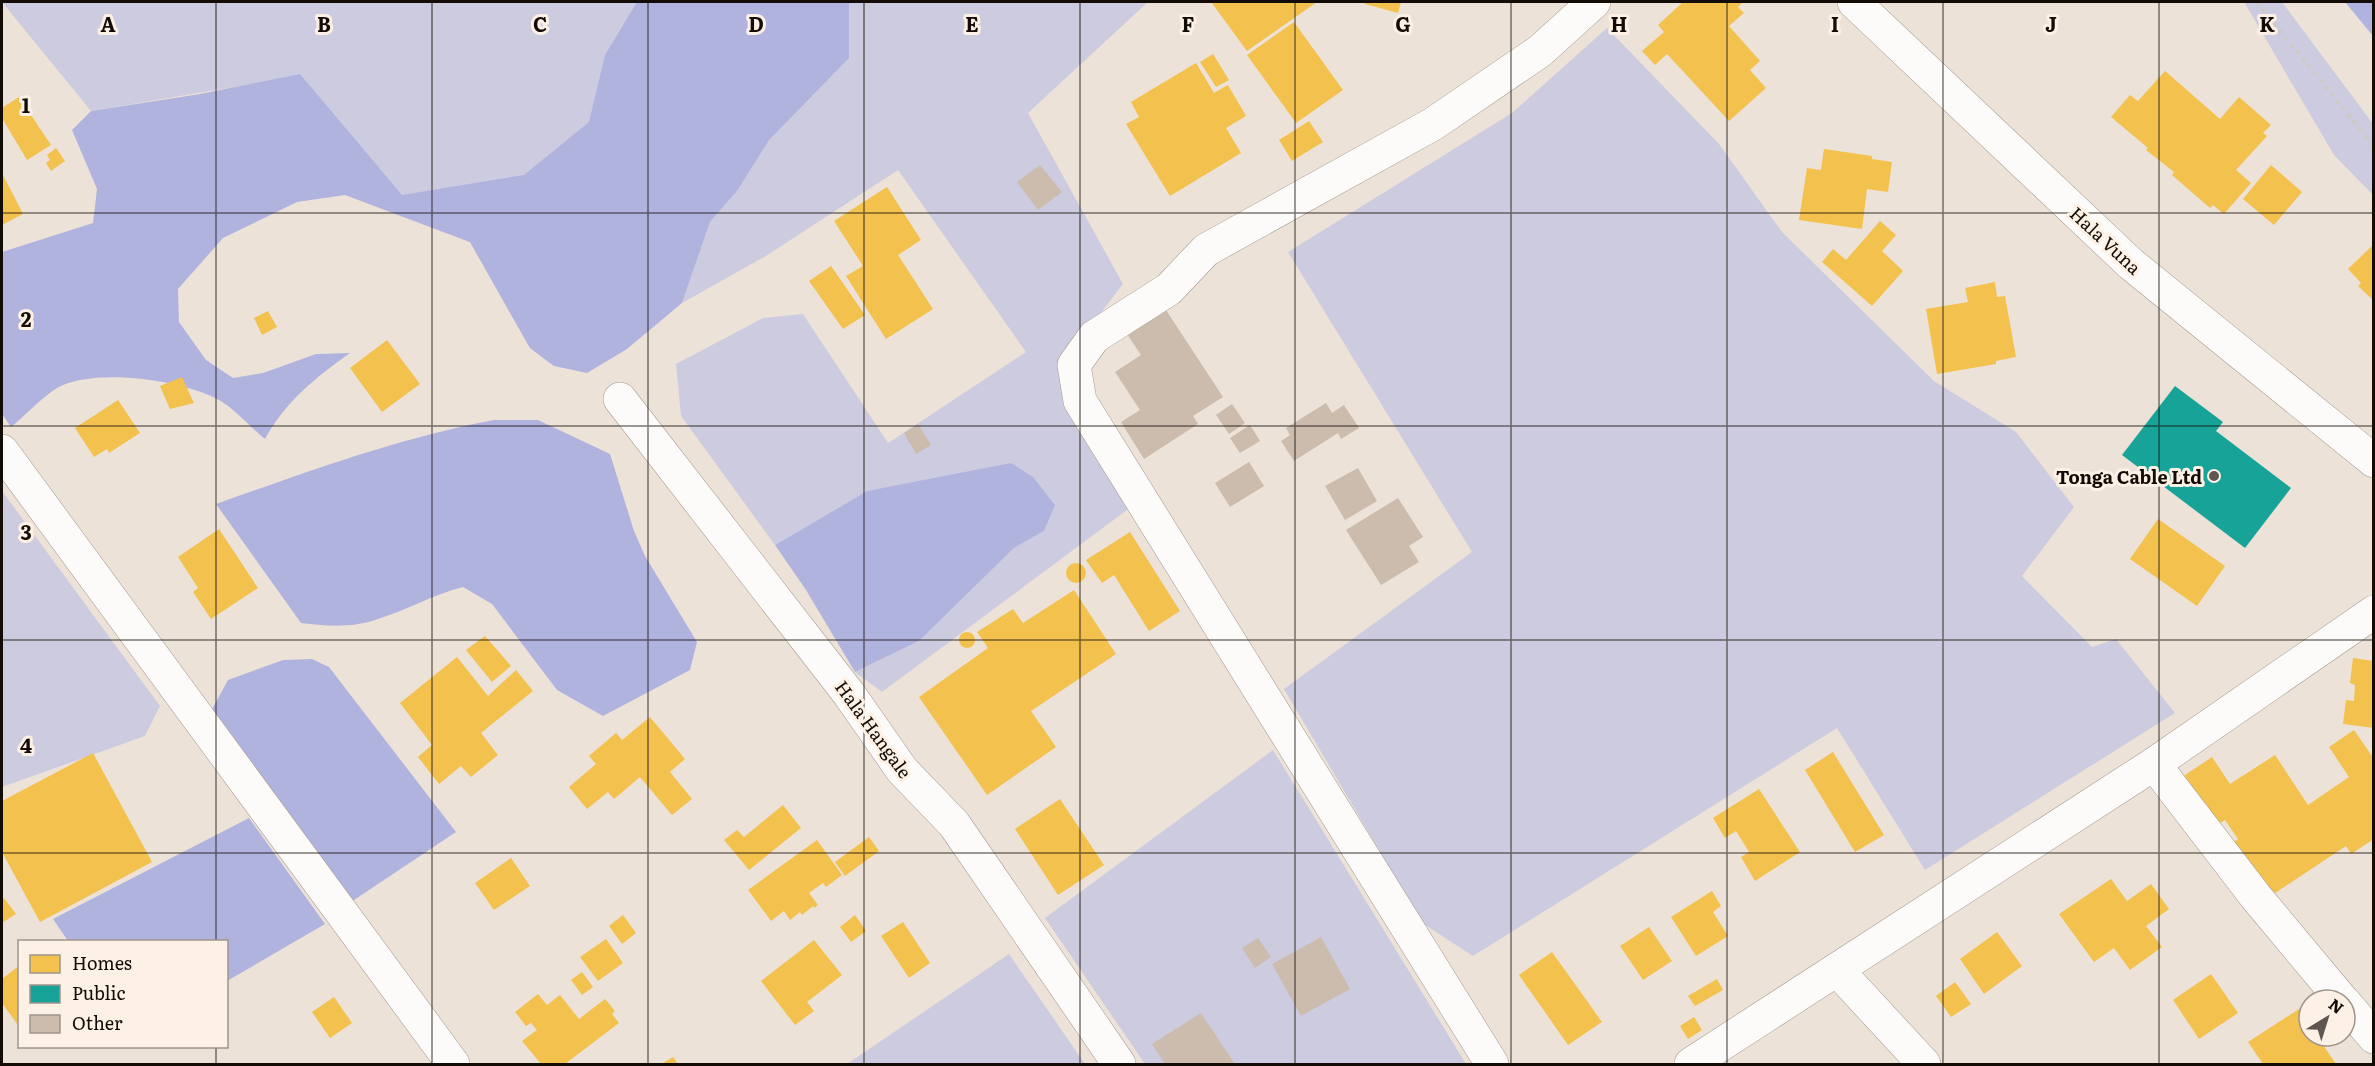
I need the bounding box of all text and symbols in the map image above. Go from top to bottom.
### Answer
text: A [100,8,116,38]
text: B [317,8,331,38]
text: C [533,8,547,38]
text: D [748,8,764,38]
text: E [965,8,979,38]
text: F [1182,8,1195,38]
text: G [1395,8,1411,38]
text: H [1611,8,1627,38]
text: I [1831,8,1839,38]
text: J [2045,8,2057,38]
text: K [2259,8,2275,38]
text: 1 [22,89,30,119]
street label: Hala Vuna [2064,200,2148,280]
text: 2 [21,303,32,333]
place label: Tonga Cable Ltd [2056,463,2202,490]
marker: Tonga Cable Ltd [2207,469,2221,483]
text: 3 [20,516,32,546]
street label: Hala Hangale [829,674,919,784]
text: 4 [20,729,32,759]
legend [18,940,228,1048]
text: Homes [72,949,132,976]
text: Public [72,979,126,1006]
north arrow [2297,988,2357,1048]
text: N [2324,992,2350,1019]
text: Other [72,1009,123,1036]

